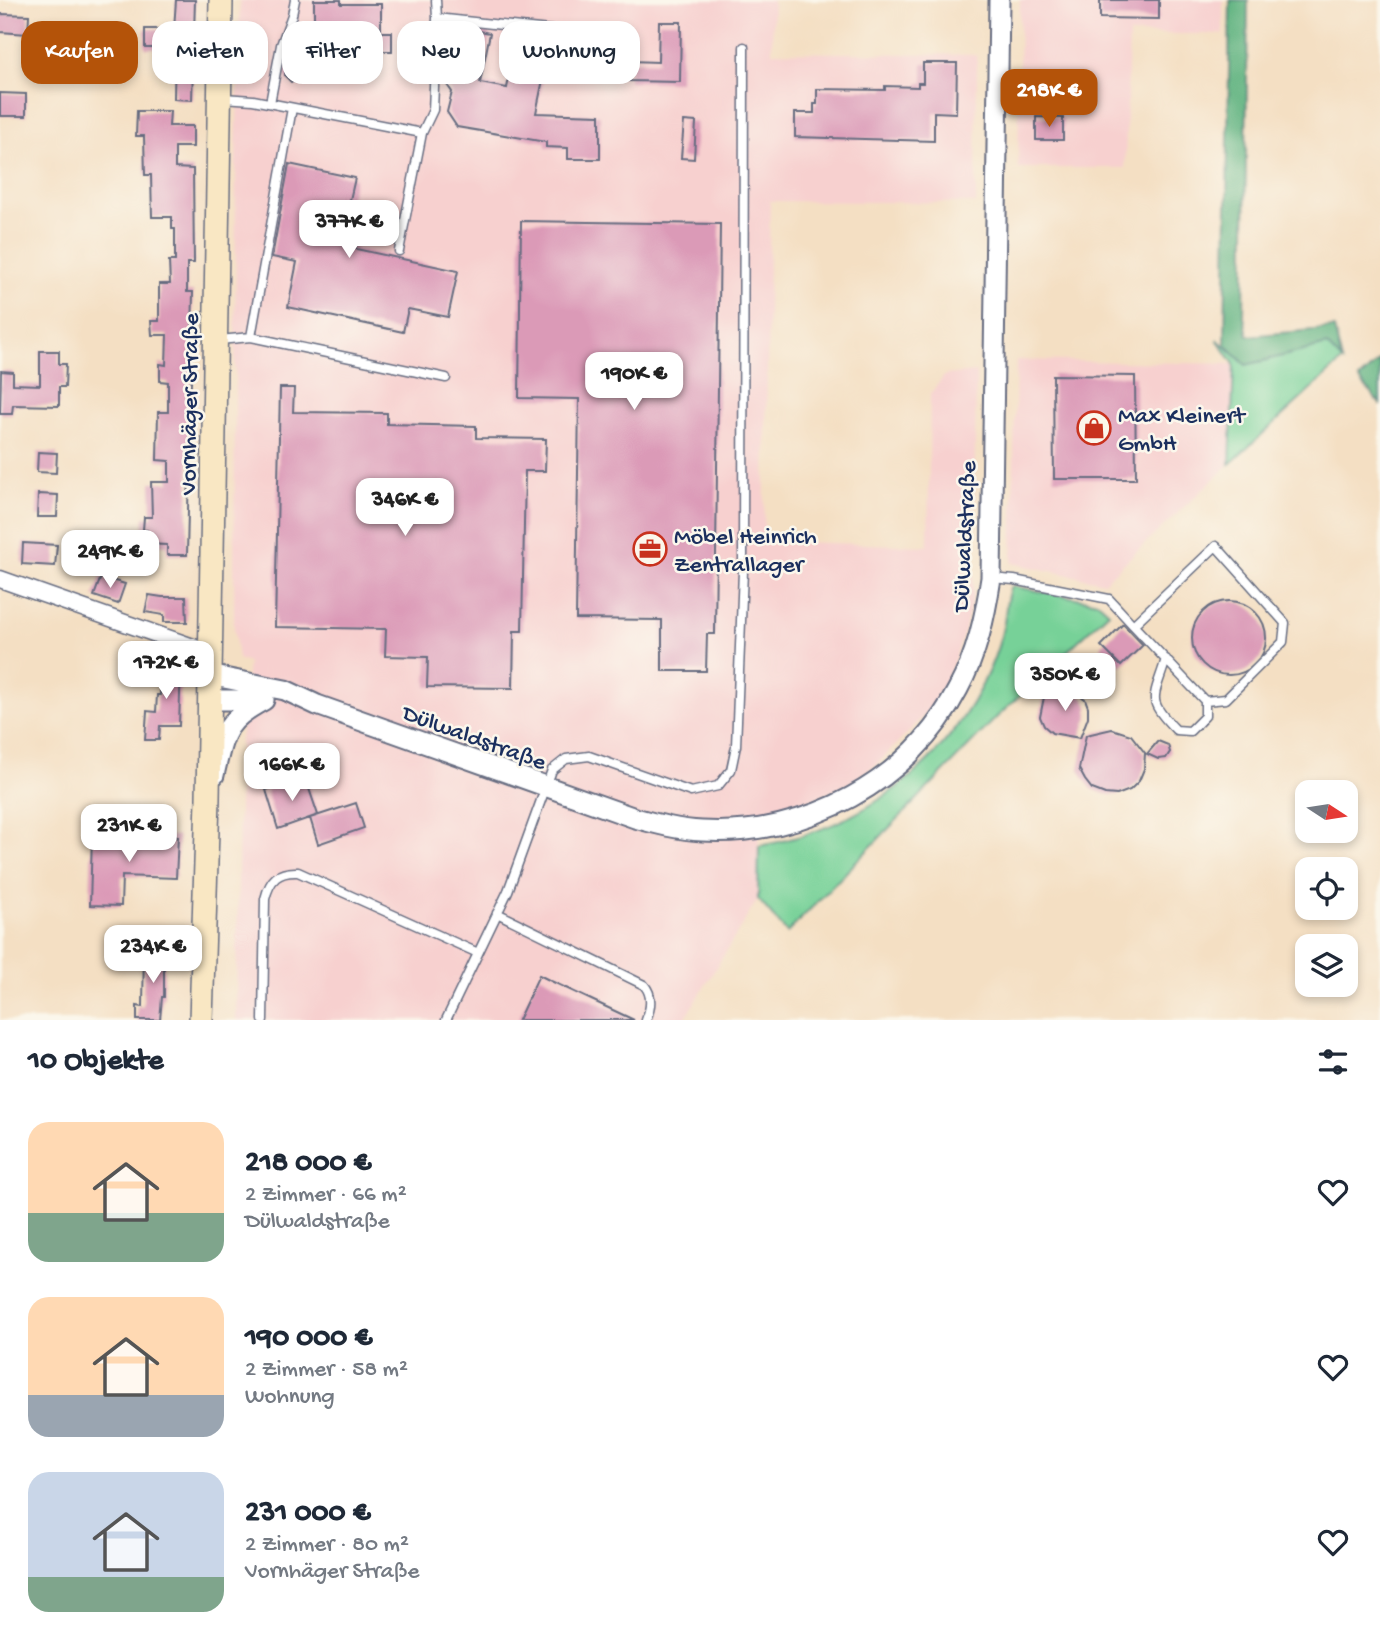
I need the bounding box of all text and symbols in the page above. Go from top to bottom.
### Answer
chip: Kaufen [21,21,138,84]
chip: Mieten [152,21,268,84]
chip: Filter [282,21,383,84]
chip: Neu [397,21,485,84]
chip: Wohnung [499,21,640,84]
pin: 218K € [992,69,1106,129]
text: 218K € [1017,78,1081,105]
pin: 377K € [292,201,406,260]
text: 377K € [315,209,383,236]
street label: Vornhäger Straße [175,312,208,496]
pin: 190K € [577,352,691,412]
text: 190K € [601,361,667,388]
place label: Max Kleinert GmbH [1118,403,1247,460]
shop icon: Max Kleinert GmbH [1075,409,1113,447]
street label: Dülwaldstraße [948,459,985,614]
pin: 346K € [348,478,462,538]
text: 346K € [372,487,438,514]
place label: Möbel Heinrich Zentrallager [674,524,817,581]
pin: 249K € [53,530,167,590]
office icon: Möbel Heinrich Zentrallager [631,530,669,568]
text: 249K € [77,539,143,566]
pin: 172K € [109,642,223,701]
text: 172K € [134,650,198,677]
pin: 350K € [1008,654,1122,713]
text: 350K € [1031,662,1099,689]
street label: Dülwaldstraße [396,699,550,779]
pin: 166K € [235,744,349,803]
text: 166K € [260,752,324,779]
north arrow [1295,780,1358,844]
map controls [1295,780,1358,997]
pin: 231K € [72,804,186,864]
text: 231K € [97,813,161,840]
button: locate [1295,857,1358,920]
pin: 234K € [96,926,210,985]
text: 234K € [120,934,186,961]
button: layers [1295,934,1358,997]
icon: filters [1314,1043,1352,1081]
text: 10 Objekte [28,1045,163,1080]
text: 218 000 € [245,1147,371,1182]
icon: home [84,1150,168,1234]
icon: heart [1314,1173,1352,1211]
text: 2 Zimmer · 66 m² [245,1182,407,1209]
text: Dülwaldstraße [245,1209,390,1236]
text: 190 000 € [245,1322,372,1357]
icon: home [84,1325,168,1409]
icon: heart [1314,1348,1352,1386]
text: 2 Zimmer · 58 m² [245,1357,408,1384]
text: Wohnung [245,1384,335,1411]
text: 231 000 € [245,1497,371,1532]
icon: home [84,1500,168,1584]
icon: heart [1314,1523,1352,1561]
text: 2 Zimmer · 80 m² [245,1532,409,1559]
text: Vornhäger Straße [245,1559,419,1586]

